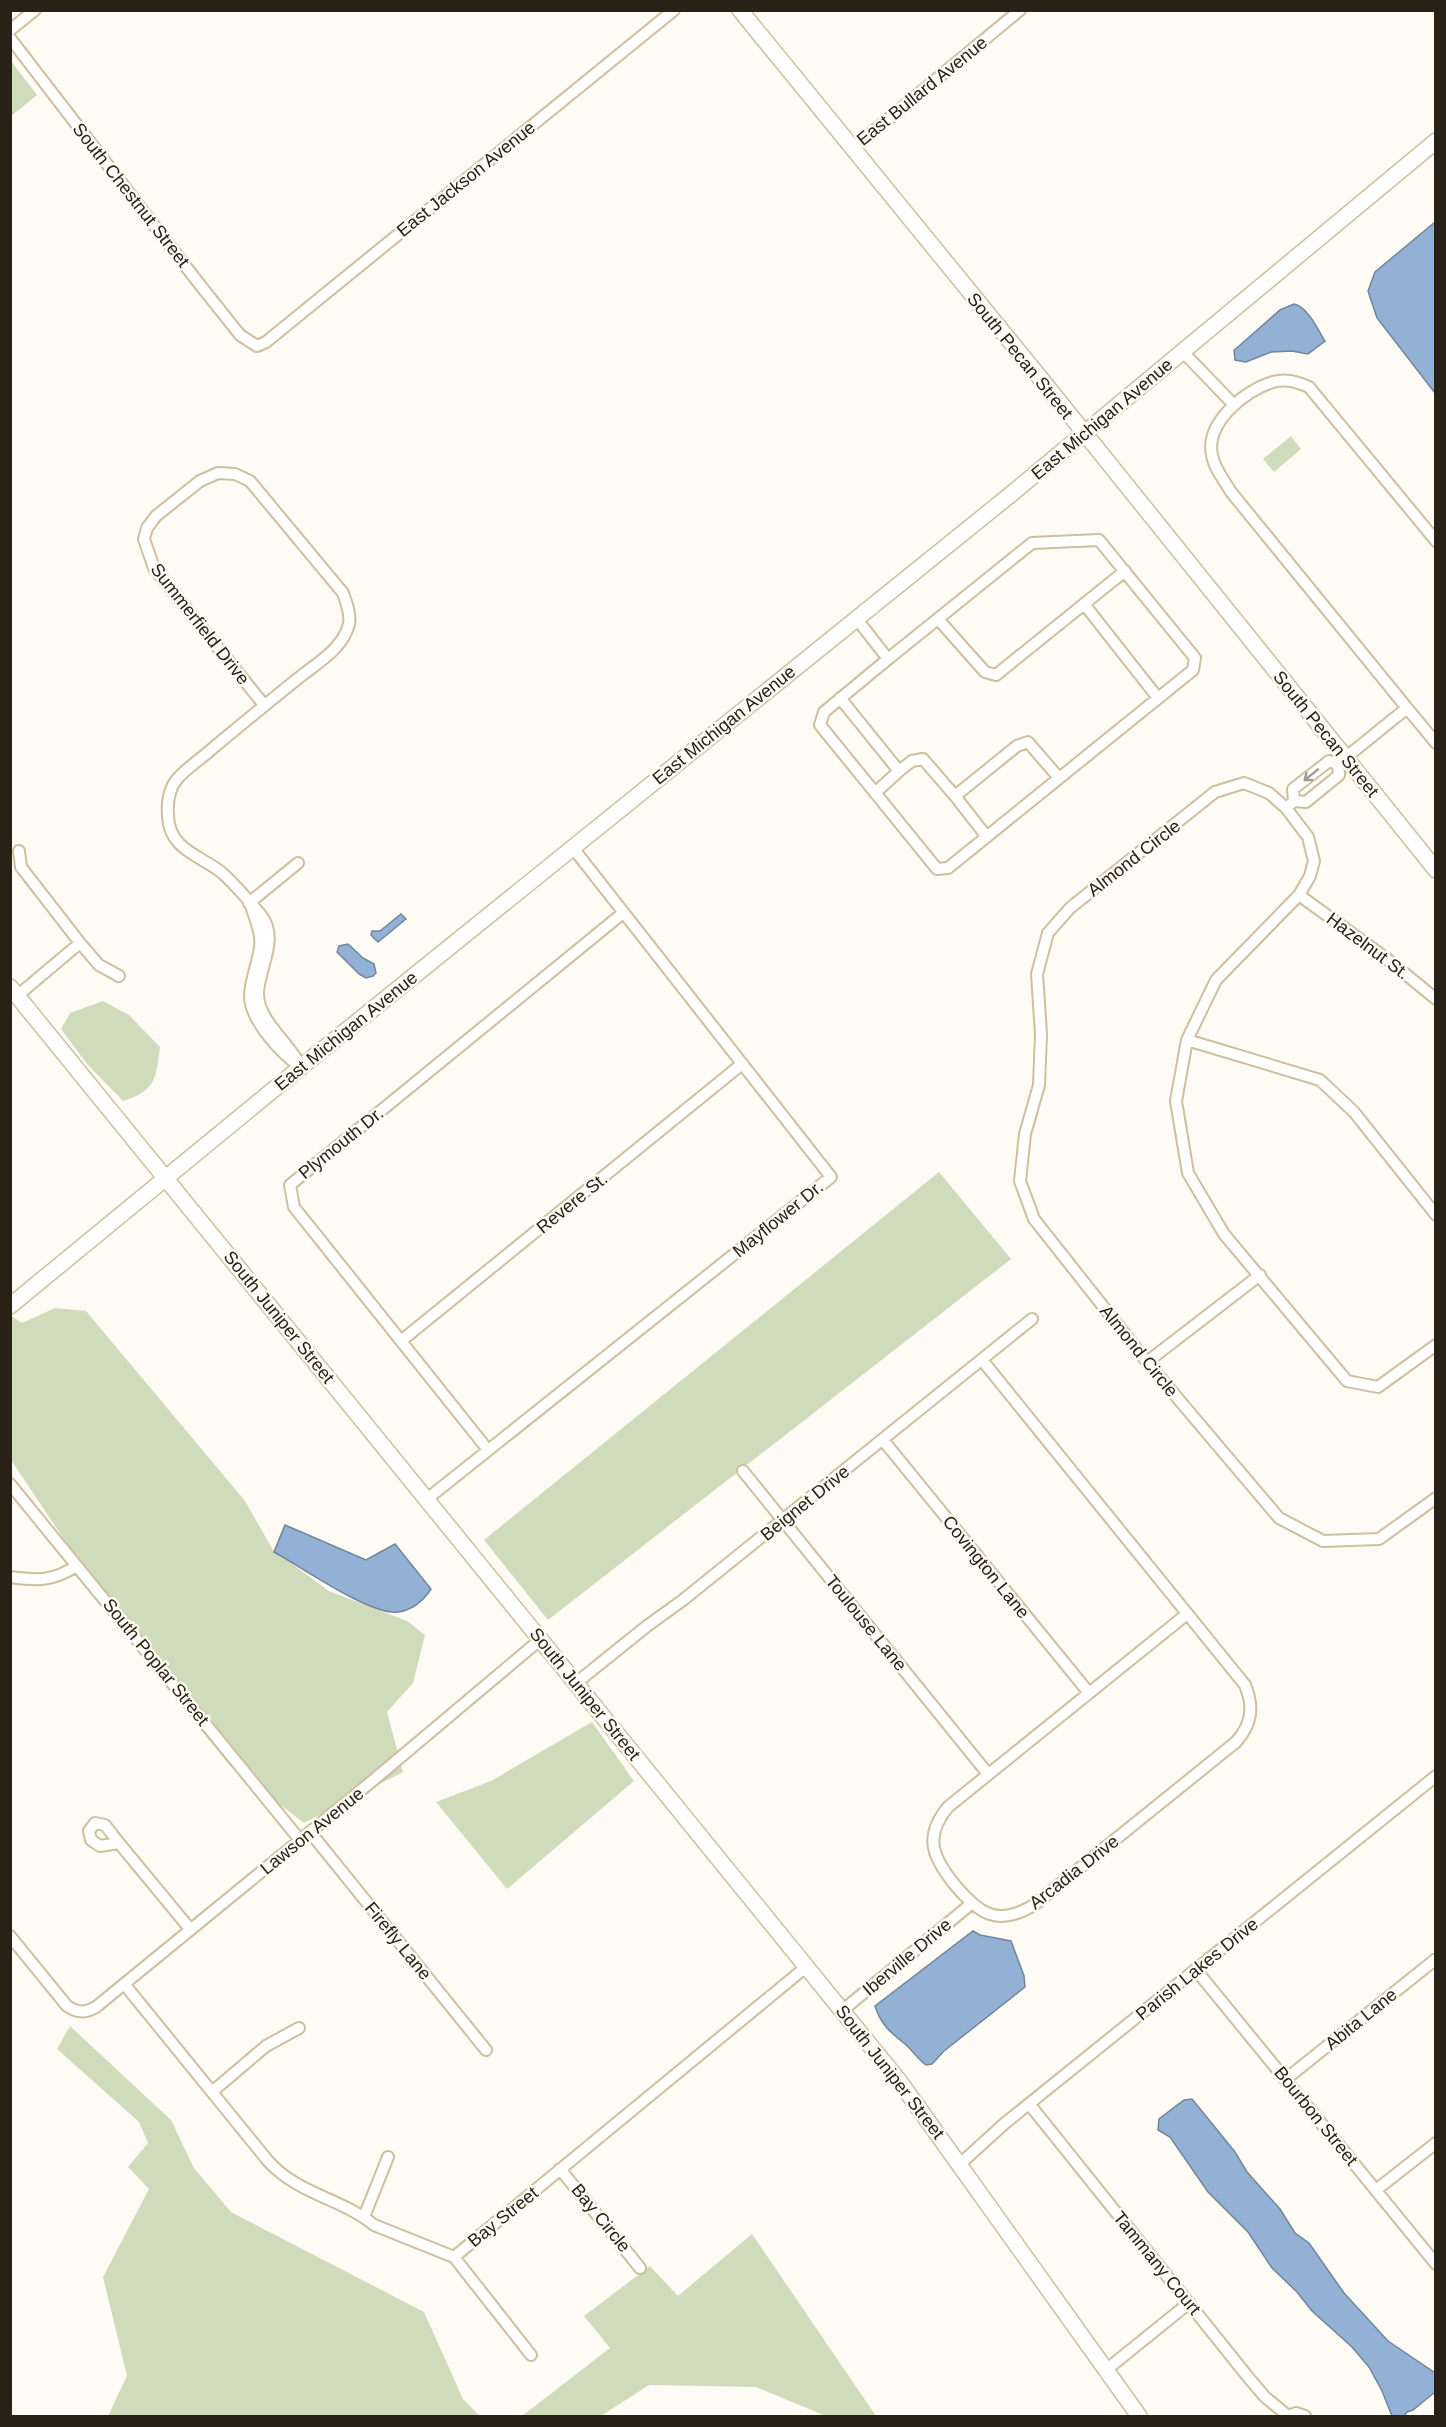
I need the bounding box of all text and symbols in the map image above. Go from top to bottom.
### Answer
street label: East Bullard Avenue [853,32,991,150]
street label: East Jackson Avenue [393,117,539,241]
street label: South Chestnut Street [69,119,193,271]
street label: South Pecan Street [963,289,1077,423]
street label: East Michigan Avenue [1027,354,1177,484]
street label: Summerfield Drive [147,560,253,688]
street label: East Michigan Avenue [649,661,799,789]
street label: South Pecan Street [1269,667,1383,801]
one-way arrow [1303,769,1319,782]
street label: Almond Circle [1084,816,1184,900]
street label: Hazelnut St. [1323,909,1413,983]
street label: East Michigan Avenue [271,967,421,1095]
street label: Plymouth Dr. [295,1103,387,1183]
street label: Revere St. [533,1168,611,1238]
street label: Mayflower Dr. [729,1177,827,1261]
street label: South Juniper Street [220,1247,338,1387]
street label: Almond Circle [1096,1301,1182,1401]
street label: Beignet Drive [757,1461,853,1545]
street label: Covington Lane [939,1512,1033,1622]
street label: Toulouse Lane [821,1571,911,1675]
street label: South Poplar Street [99,1595,213,1729]
street label: South Juniper Street [526,1624,644,1764]
street label: Lawson Avenue [256,1783,368,1879]
street label: Arcadia Drive [1025,1831,1123,1913]
street label: Firefly Lane [361,1898,435,1984]
street label: Iberville Drive [859,1914,955,2000]
street label: Parish Lakes Drive [1132,1914,1262,2024]
street label: Abita Lane [1321,1984,1401,2054]
street label: South Juniper Street [832,2001,948,2143]
street label: Bourbon Street [1270,2063,1362,2169]
street label: Bay Circle [567,2180,635,2256]
street label: Bay Street [464,2183,542,2251]
street label: Tammany Court [1109,2207,1205,2319]

